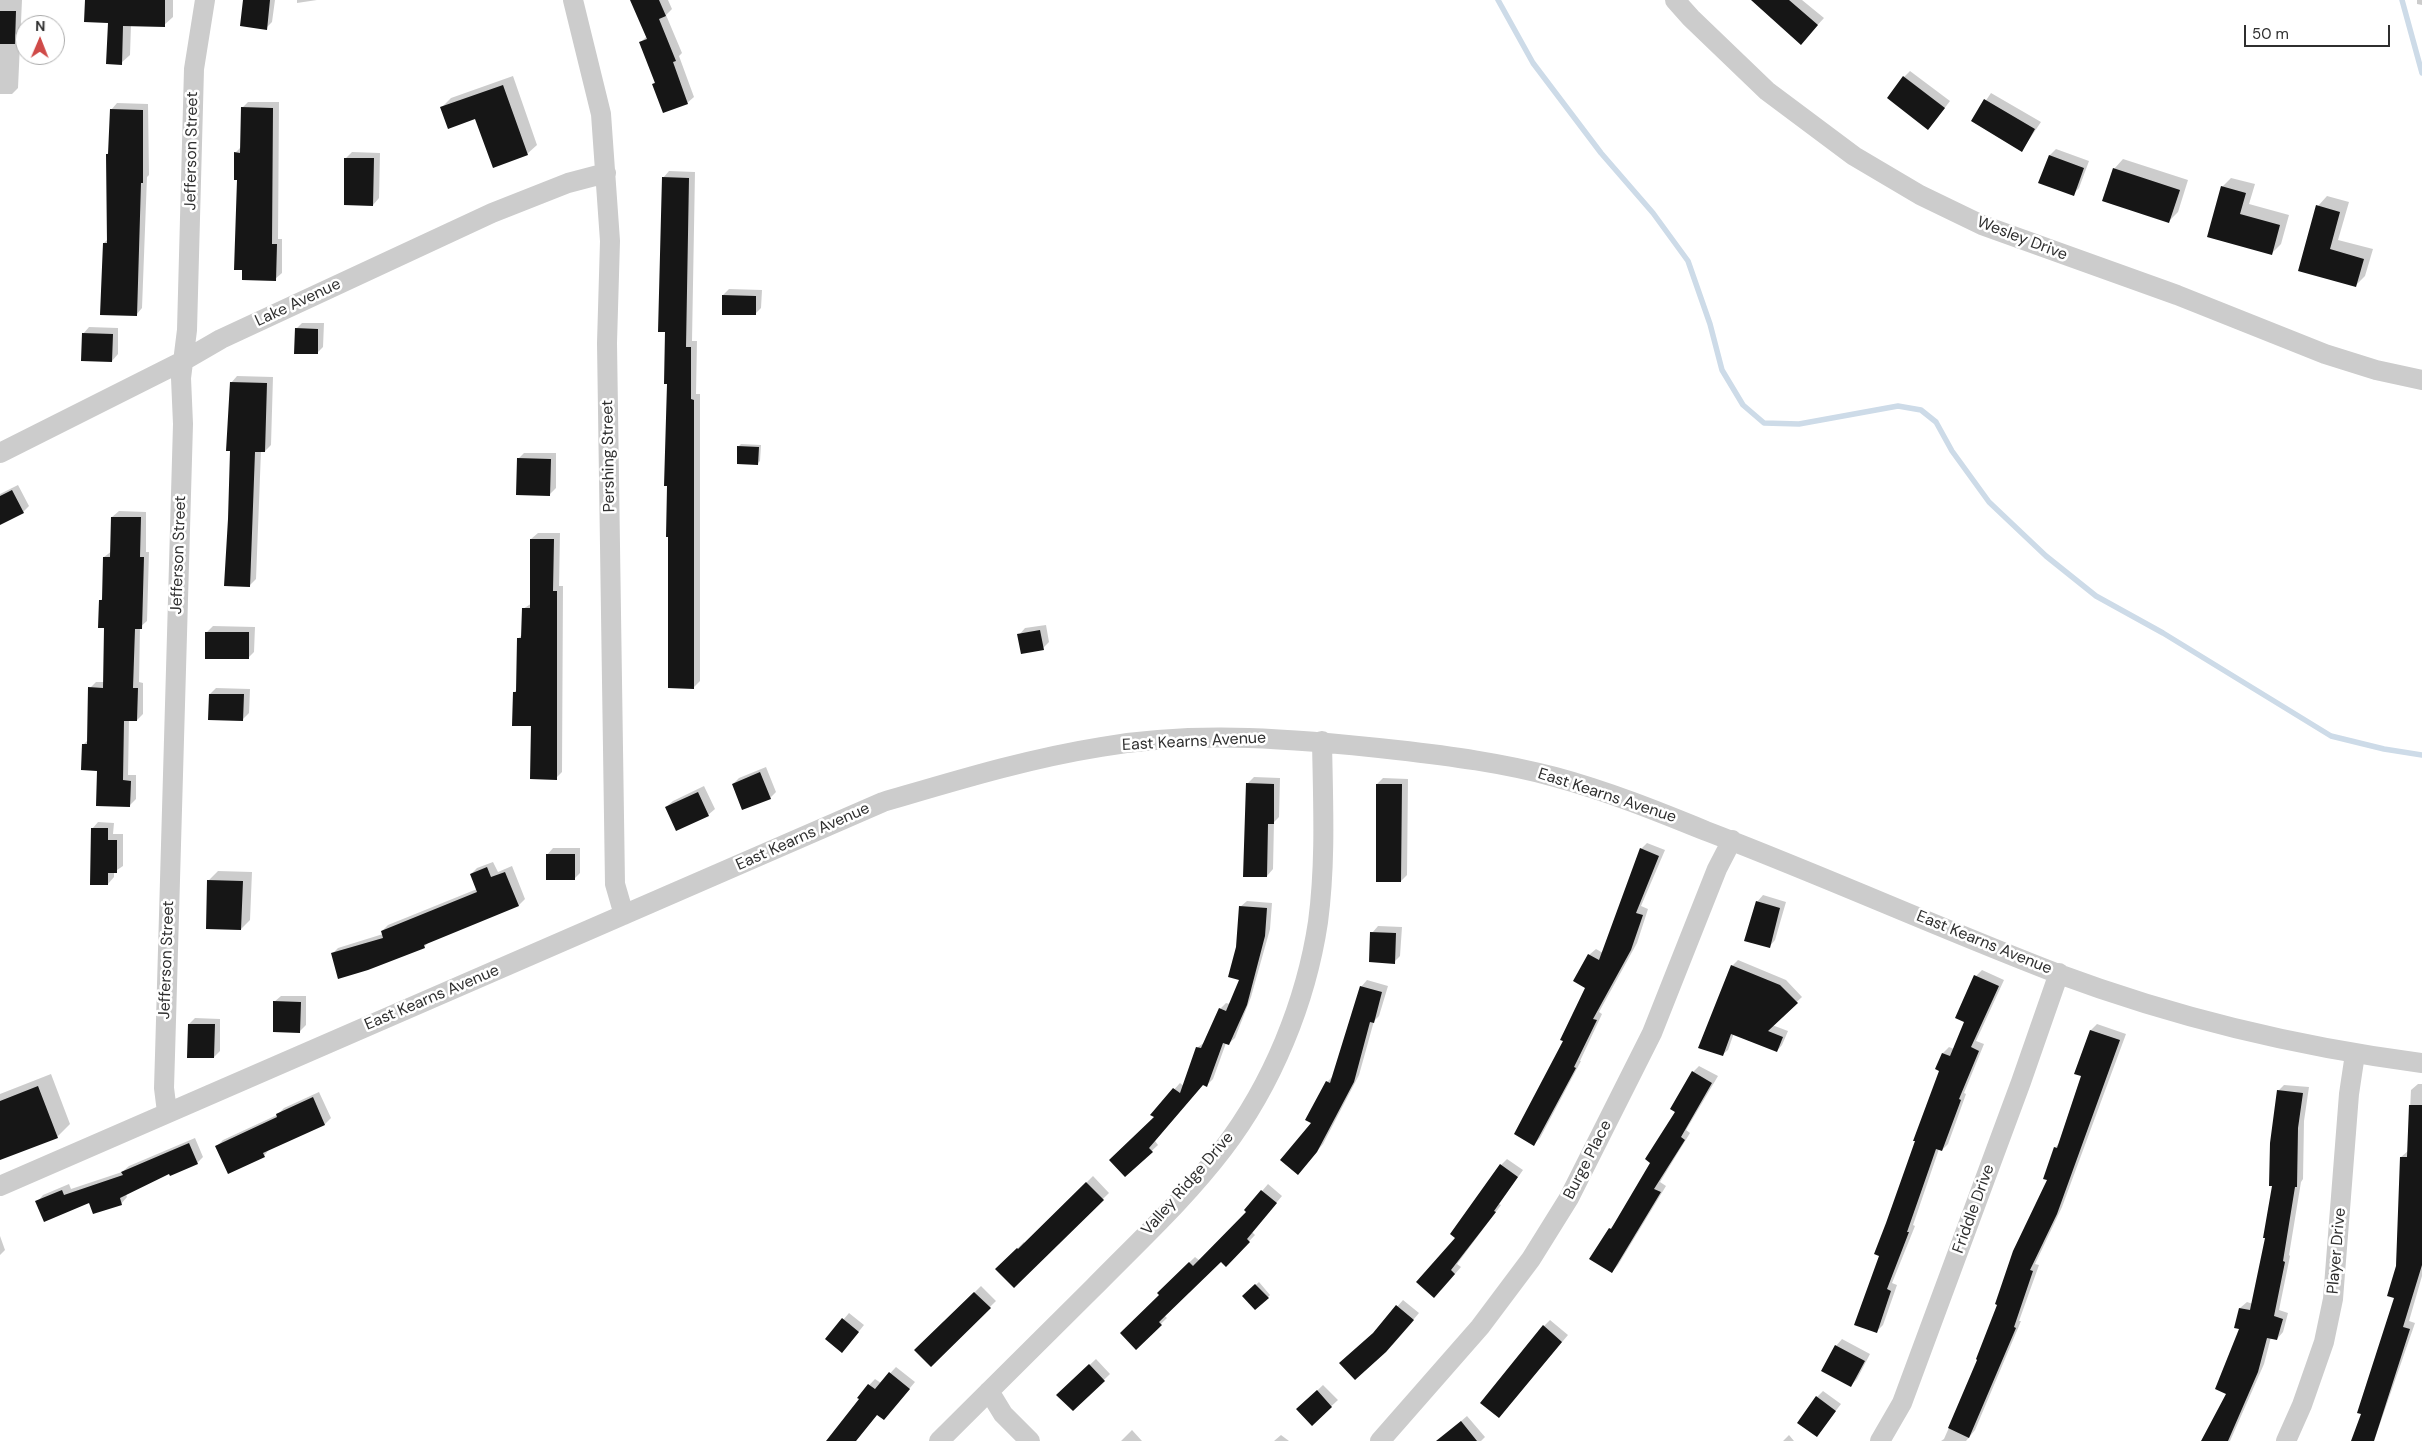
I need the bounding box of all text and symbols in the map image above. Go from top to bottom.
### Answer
north arrow [15,15,65,65]
scale bar [2247,15,2393,47]
text: N [35,17,46,35]
text: 50 m [2252,24,2289,44]
street label: Jefferson Street [181,91,203,211]
street label: Wesley Drive [1974,213,2070,265]
street label: Lake Avenue [252,275,344,331]
street label: Pershing Street [598,400,620,512]
street label: Jefferson Street [167,495,191,615]
street label: East Kearns Avenue [1121,729,1267,755]
street label: East Kearns Avenue [1535,765,1679,827]
street label: East Kearns Avenue [733,799,873,875]
street label: Jefferson Street [155,900,179,1020]
street label: East Kearns Avenue [1913,907,2055,979]
street label: East Kearns Avenue [362,961,502,1035]
street label: Burge Place [1560,1117,1616,1203]
street label: Valley Ridge Drive [1138,1128,1238,1240]
street label: Friddle Drive [1949,1162,1999,1256]
street label: Player Drive [2324,1207,2350,1295]

